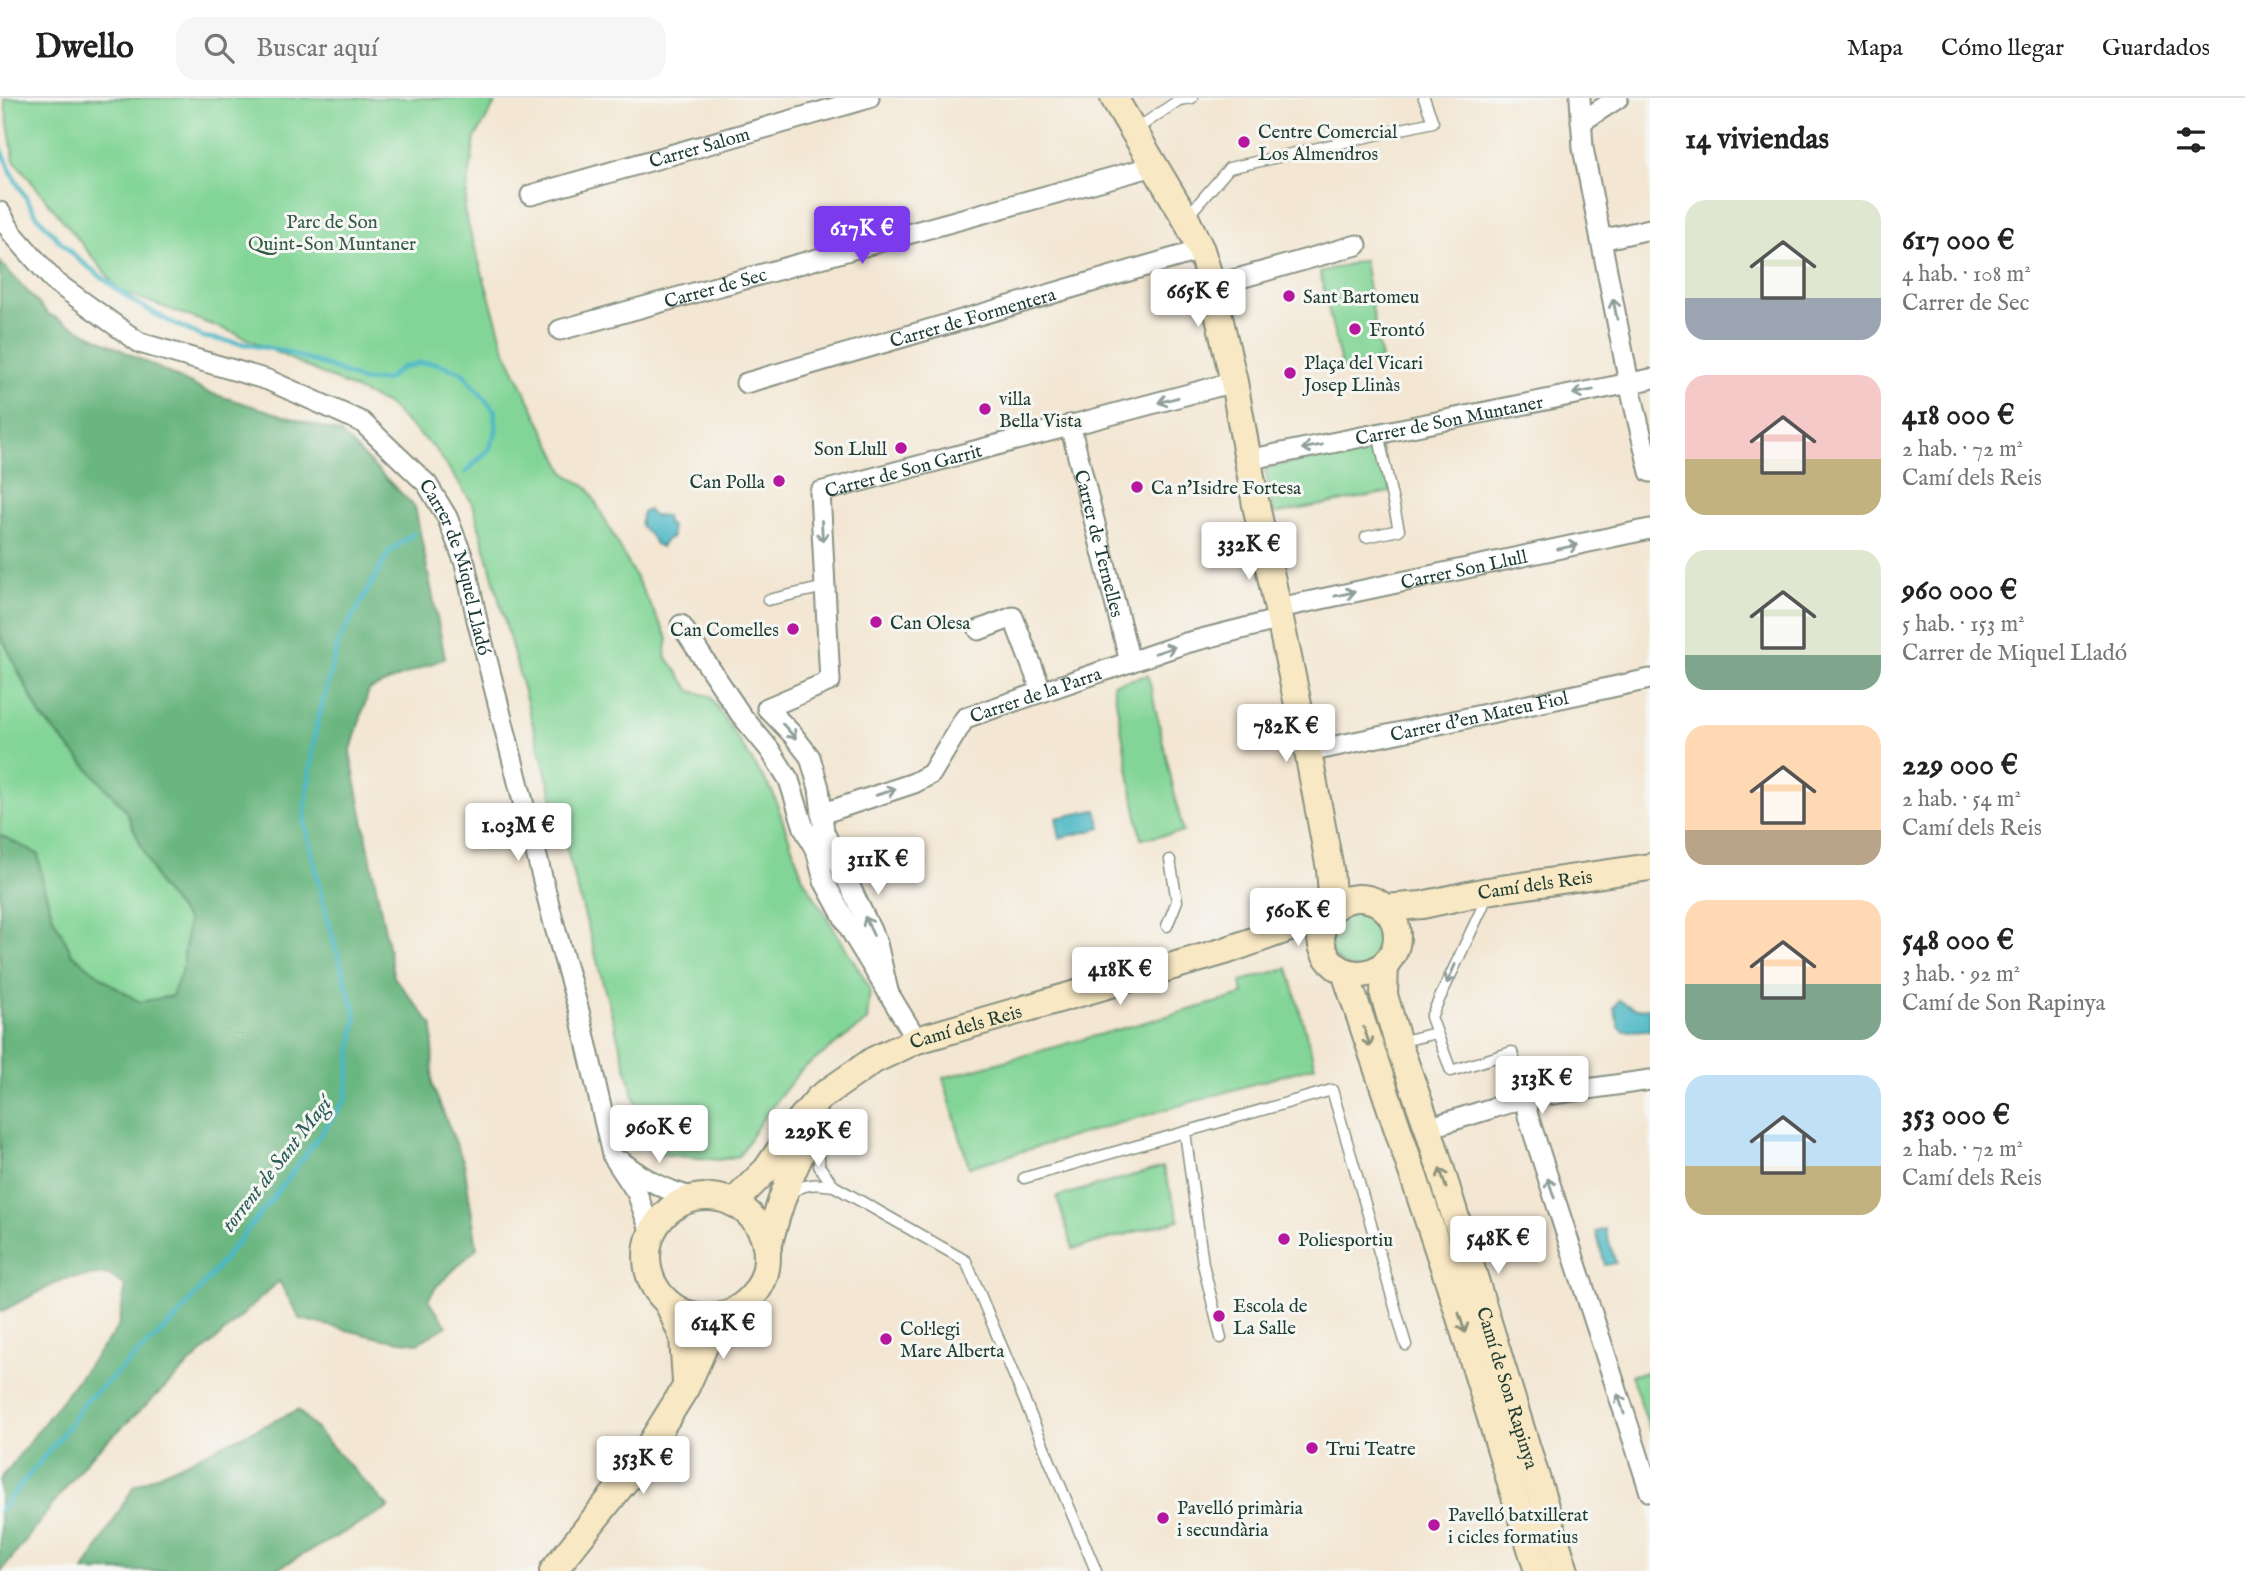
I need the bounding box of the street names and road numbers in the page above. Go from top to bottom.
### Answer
street label: Carrer Salom [647,123,753,174]
street label: Carrer de Sec [662,263,770,315]
street label: Carrer de Formentera [887,283,1060,354]
street label: Carrer de Son Muntaner [1353,391,1545,452]
street label: Carrer de Son Garrit [822,439,985,504]
street label: Carrer de Ternelles [1068,468,1128,620]
street label: Carrer de Miquel Lladó [413,475,496,658]
street label: Carrer Son Llull [1399,545,1531,596]
street label: Carrer de la Parra [967,662,1106,730]
street label: Carrer d'en Mateu Fiol [1388,687,1572,748]
street label: Camí dels Reis [1476,866,1594,907]
street label: Camí dels Reis [906,1000,1025,1056]
street label: Camí de Son Rapinya [1470,1304,1543,1473]

